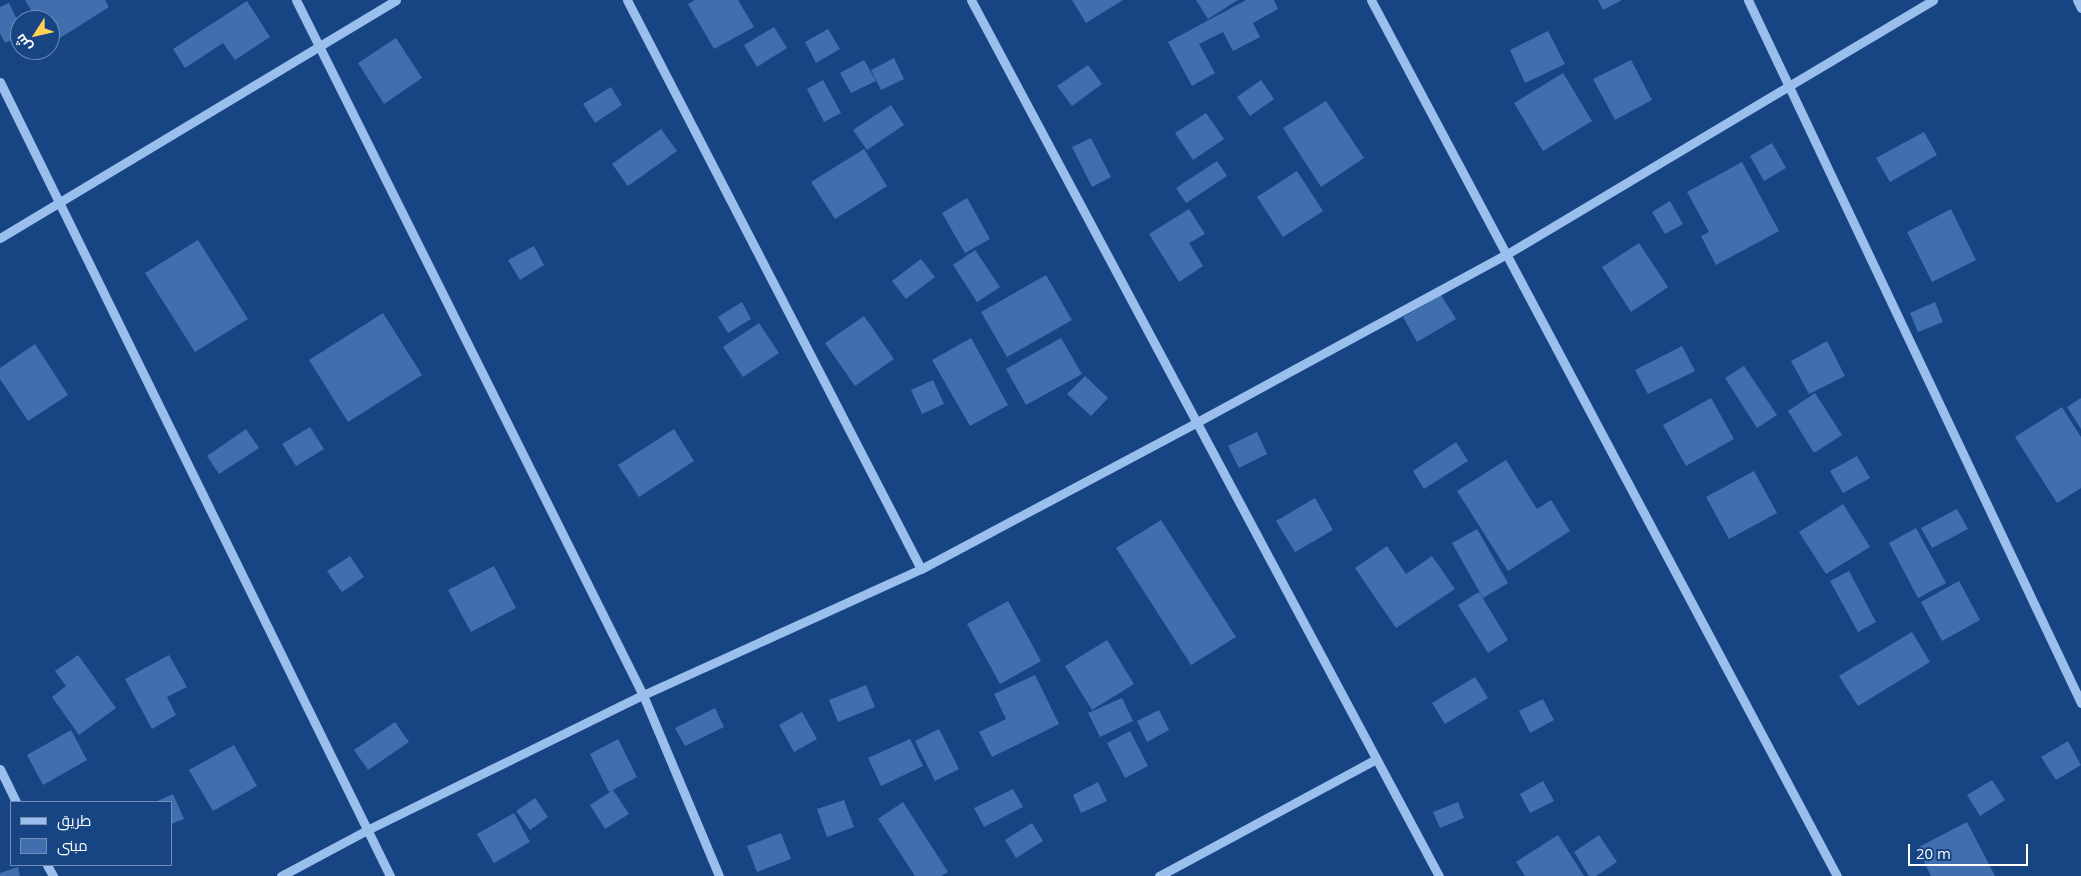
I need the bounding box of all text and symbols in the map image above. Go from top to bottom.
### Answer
north arrow [10,10,60,60]
text: ش [10,31,36,56]
legend [10,801,172,866]
text: طريق [57,810,91,830]
scale bar [1911,834,2031,866]
text: مبنى [57,835,88,855]
text: 20 m [1916,843,1951,863]

